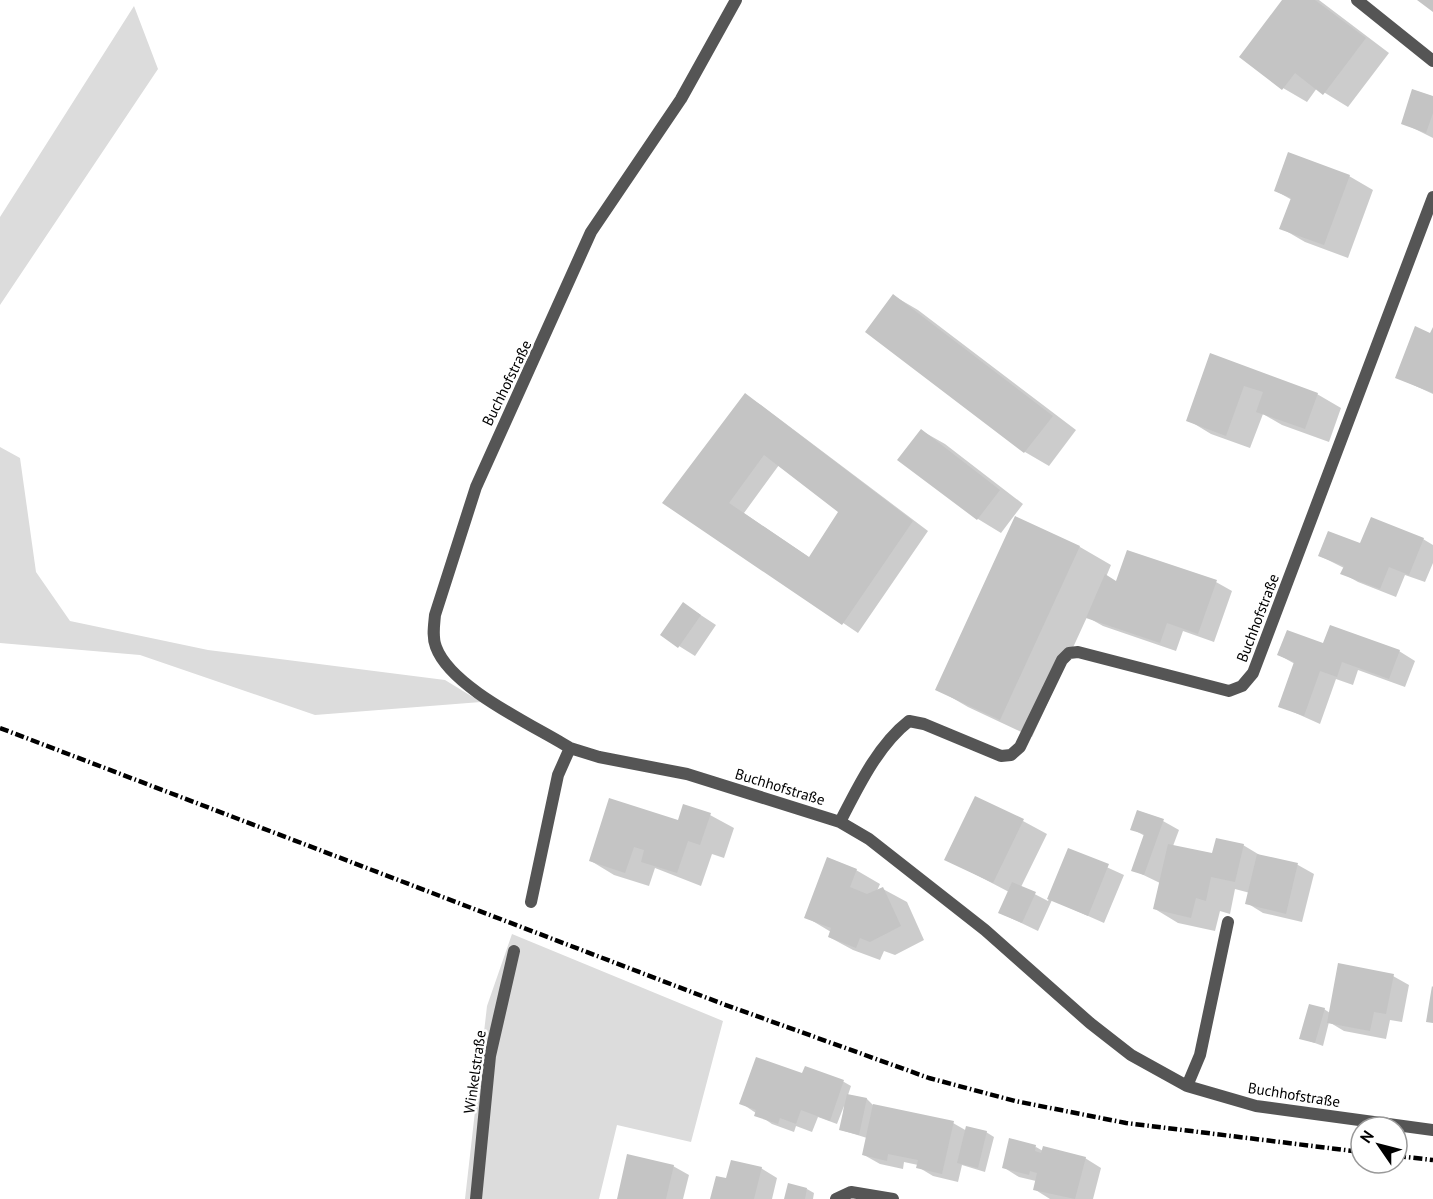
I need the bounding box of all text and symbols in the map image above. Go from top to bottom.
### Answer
street label: Buchhofstraße [478,337,535,429]
street label: Buchhofstraße [1232,571,1283,665]
street label: Buchhofstraße [733,764,827,809]
street label: Winkelstraße [459,1029,490,1115]
street label: Buchhofstraße [1247,1078,1342,1111]
north arrow [1349,1115,1409,1175]
text: N [1356,1126,1378,1146]

